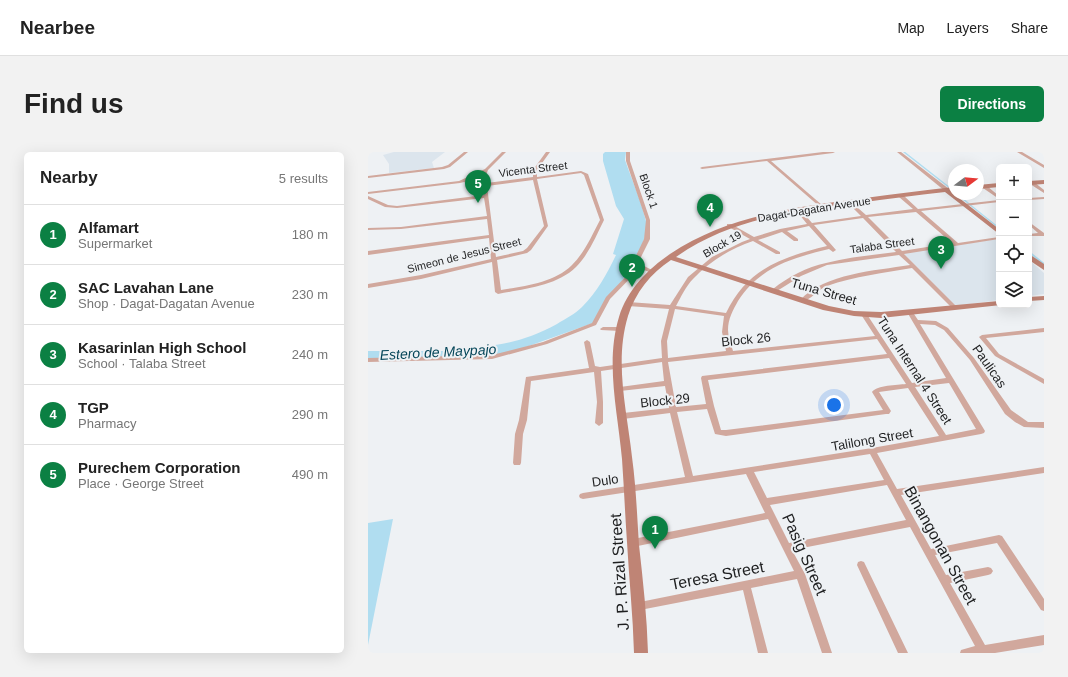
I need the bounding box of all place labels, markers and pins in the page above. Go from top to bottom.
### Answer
pin: 5 [465,170,491,203]
pin: 4 [697,194,723,227]
pin: 3 [928,236,954,269]
pin: 2 [619,254,645,287]
pin: 1 [642,516,668,549]

